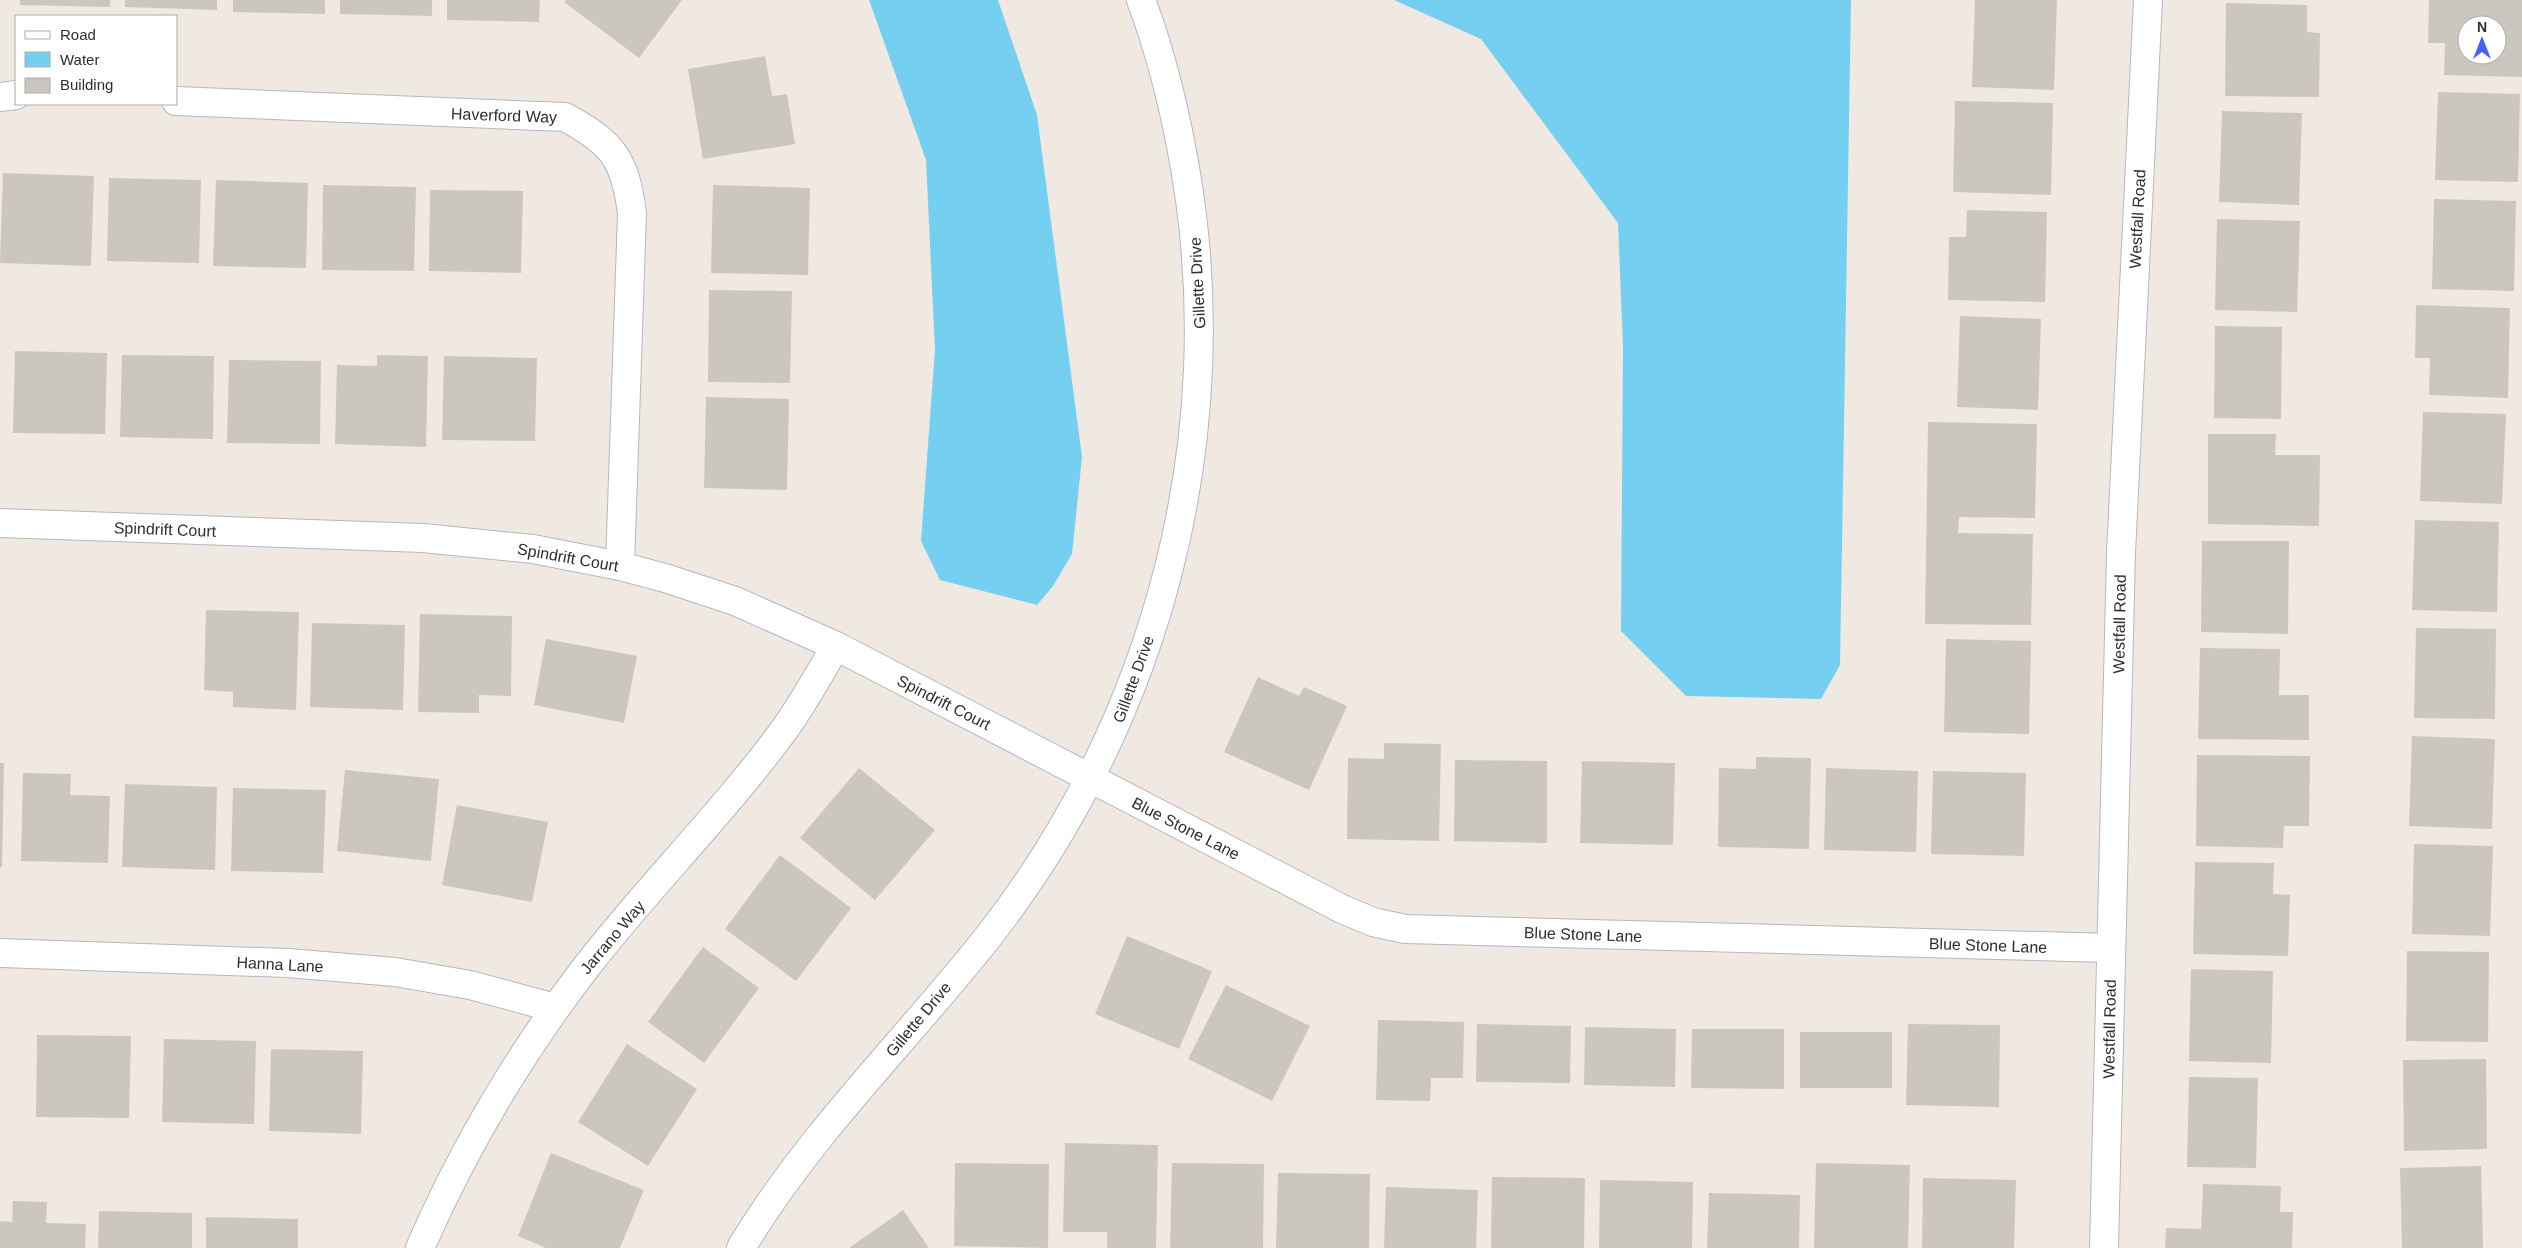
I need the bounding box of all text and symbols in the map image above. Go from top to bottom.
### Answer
legend [15,15,178,105]
north arrow [2457,15,2507,65]
text: N [2477,19,2487,35]
text: Road [60,26,96,43]
text: Water [60,51,99,68]
text: Building [60,76,113,93]
street label: Haverford Way [451,105,557,126]
street label: Westfall Road [2126,169,2149,269]
street label: Gillette Drive [1187,237,1208,329]
street label: Spindrift Court [114,519,217,540]
street label: Spindrift Court [516,540,620,575]
street label: Westfall Road [2110,574,2129,674]
street label: Gillette Drive [1110,633,1157,725]
street label: Spindrift Court [894,672,994,733]
street label: Blue Stone Lane [1129,794,1242,863]
street label: Jarrano Way [577,897,648,977]
street label: Blue Stone Lane [1524,924,1643,945]
street label: Blue Stone Lane [1929,935,2048,956]
street label: Hanna Lane [236,954,324,975]
street label: Gillette Drive [882,979,954,1060]
street label: Westfall Road [2100,979,2119,1079]

